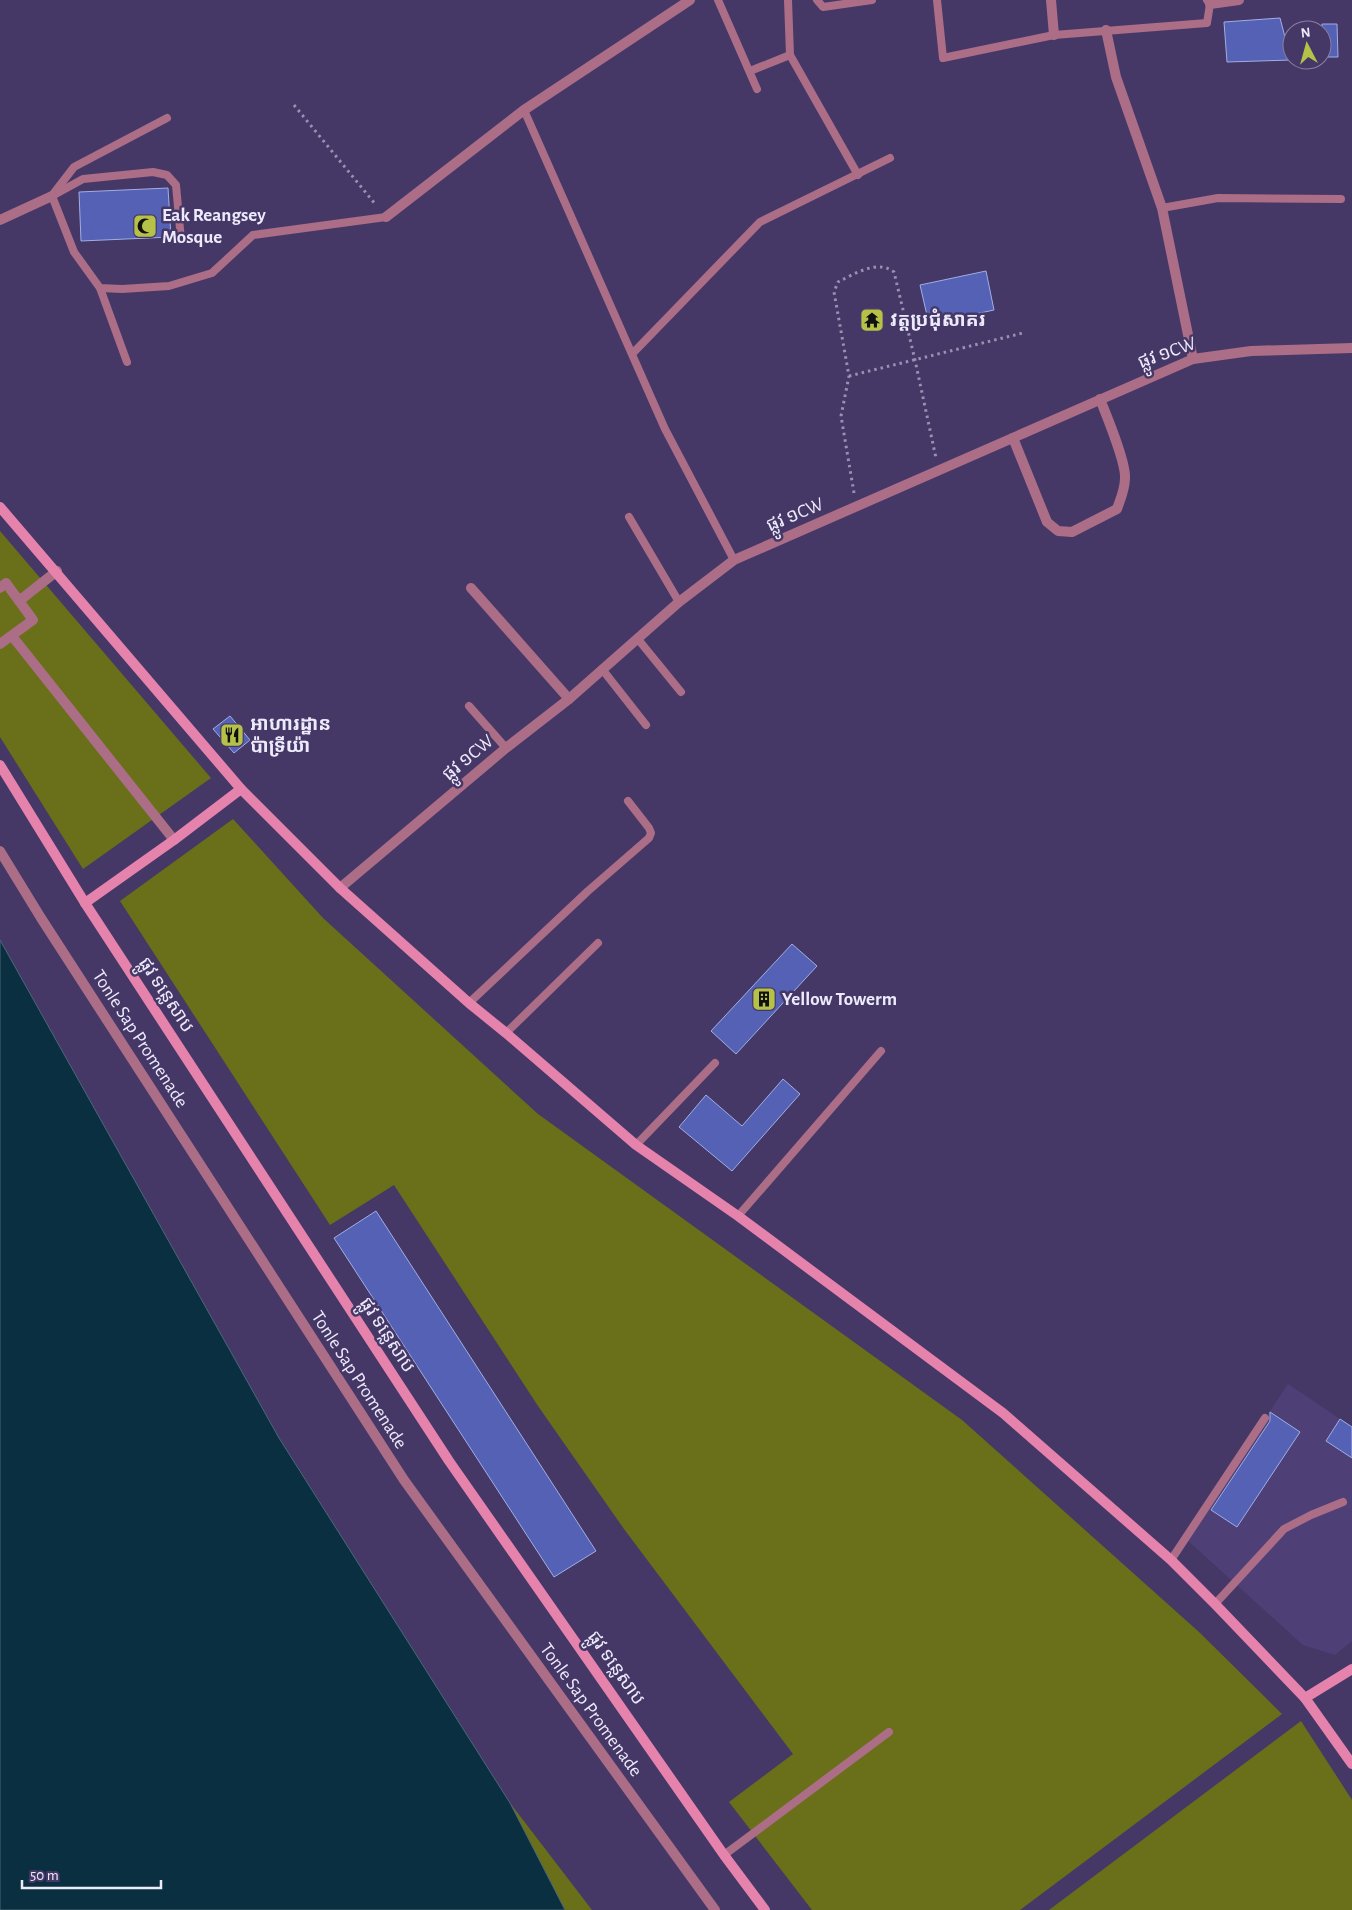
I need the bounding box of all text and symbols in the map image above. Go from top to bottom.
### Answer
north arrow [1282,20,1332,70]
text: N [1300,26,1311,41]
place label: Eak Reangsey Mosque [162,206,266,247]
mosque icon: Eak Reangsey Mosque [132,213,158,239]
temple icon: វត្តប្រជុំសាគរ [859,307,885,333]
place label: វត្តប្រជុំសាគរ [890,308,985,331]
street label: ផ្លូវ ១CW [1135,334,1201,378]
street label: ផ្លូវ ១CW [764,494,829,542]
place label: អាហារដ្ឋាន ប៉ាទ្រីយ៉ា [250,715,331,757]
restaurant icon: អាហារដ្ឋាន ប៉ាទ្រីយ៉ា [219,722,245,748]
street label: ផ្លូវ ១CW [439,731,501,790]
street label: ផ្លូវ ទន្លេសាប [129,954,197,1040]
street label: Tonle Sap Promenade [89,967,191,1111]
building icon: Yellow Towerm [751,986,777,1012]
place label: Yellow Towerm [782,990,897,1009]
street label: ផ្លូវ ទន្លេសាប [350,1294,418,1380]
street label: Tonle Sap Promenade [308,1308,410,1452]
street label: ផ្លូវ ទន្លេសាប [578,1628,648,1712]
street label: Tonle Sap Promenade [536,1640,646,1780]
scale bar [22,1858,161,1890]
text: 50 m [30,1868,59,1883]

